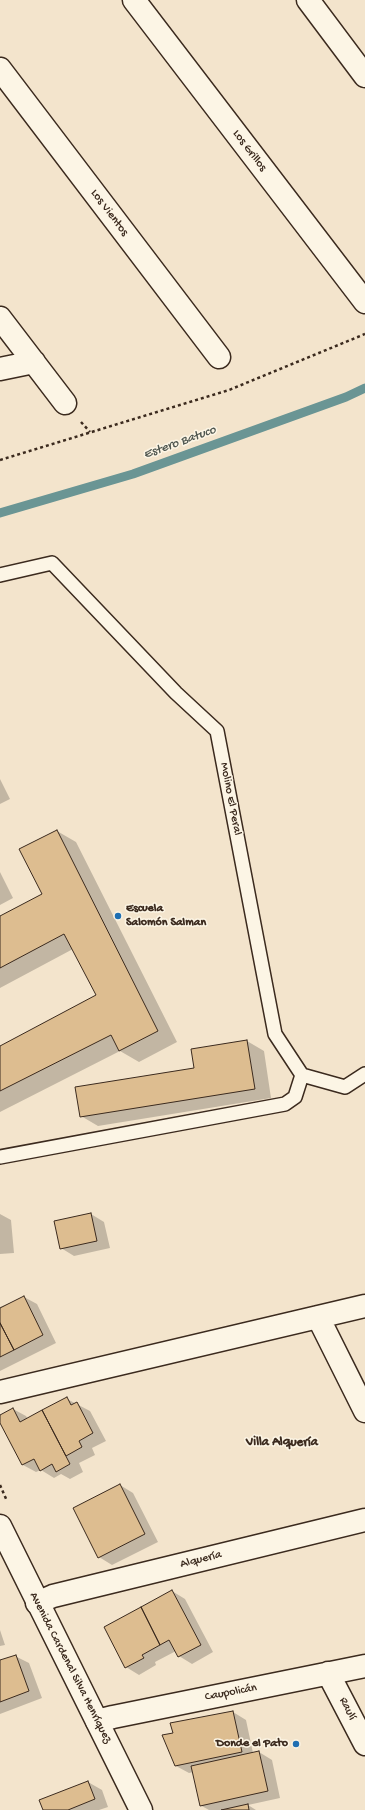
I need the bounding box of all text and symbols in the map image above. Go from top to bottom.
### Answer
street label: Los Grillos [229,127,269,175]
street label: Los Vientos [87,187,131,239]
water label: Estero Batuco [142,423,218,463]
street label: Molino El Peral [216,761,244,837]
place label: Escuela Salomón Salman [126,902,206,930]
marker: Escuela Salomón Salman [113,911,123,921]
district label: Villa Alquería [246,1435,318,1451]
street label: Alquería [179,1548,223,1572]
street label: Avenida Cardenal Silva Henríquez [26,1590,114,1746]
street label: Caupolicán [204,1681,258,1705]
street label: Raulí [335,1695,359,1723]
place label: Donde el Pato [216,1737,288,1751]
marker: Donde el Pato [291,1739,301,1749]

